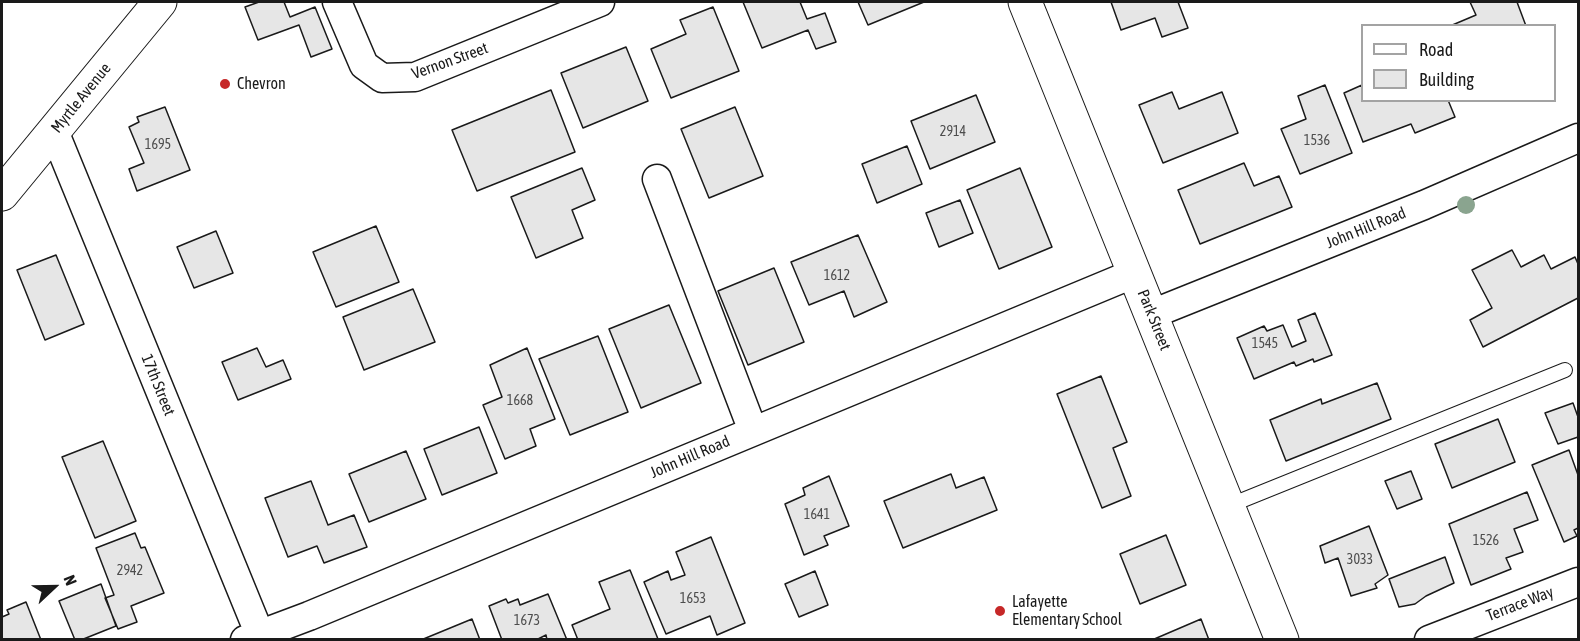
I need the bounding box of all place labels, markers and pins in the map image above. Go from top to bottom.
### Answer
place label: Chevron [237,74,286,94]
marker: Chevron [218,77,232,91]
place label: Lafayette Elementary School [1012,592,1122,630]
marker: Lafayette Elementary School [993,604,1007,618]

